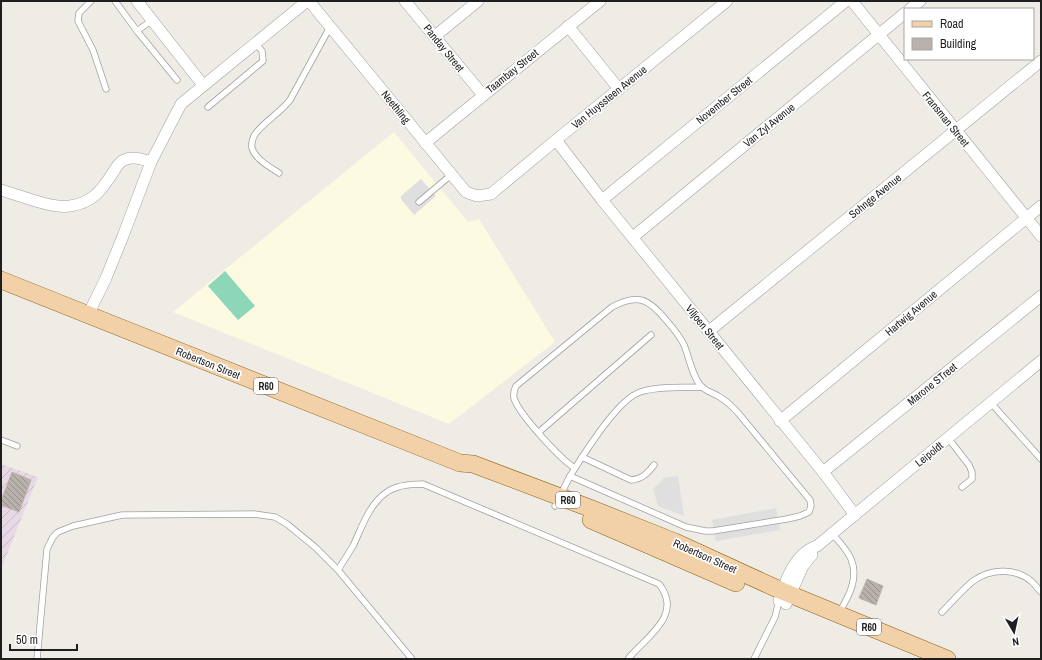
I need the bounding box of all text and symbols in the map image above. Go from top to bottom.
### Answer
legend [904,8,1034,60]
text: Road [940,16,964,32]
street label: Panday Street [421,21,468,75]
text: Building [940,36,977,52]
street label: Taambay Street [483,45,541,96]
street label: Van Huyssteen Avenue [568,62,650,132]
street label: November Street [693,73,755,127]
street label: Neethling [378,88,414,126]
street label: Fransman Street [919,88,973,150]
street label: Van Zyl Avenue [740,100,798,150]
street label: Sohnge Avenue [846,171,904,221]
street label: Hartwig Avenue [882,287,940,339]
street label: Viljoen Street [683,302,728,353]
street label: Robertson Street [174,344,243,382]
street label: Marone STreet [904,359,960,408]
road number: R60 [254,378,278,394]
street label: Leipoldt [912,438,946,470]
road number: R60 [556,492,580,508]
street label: Robertson Street [671,536,739,576]
north arrow [994,612,1034,652]
road number: R60 [857,619,881,635]
scale bar [10,626,77,652]
text: 50 m [16,632,38,648]
text: N [1011,634,1020,649]

